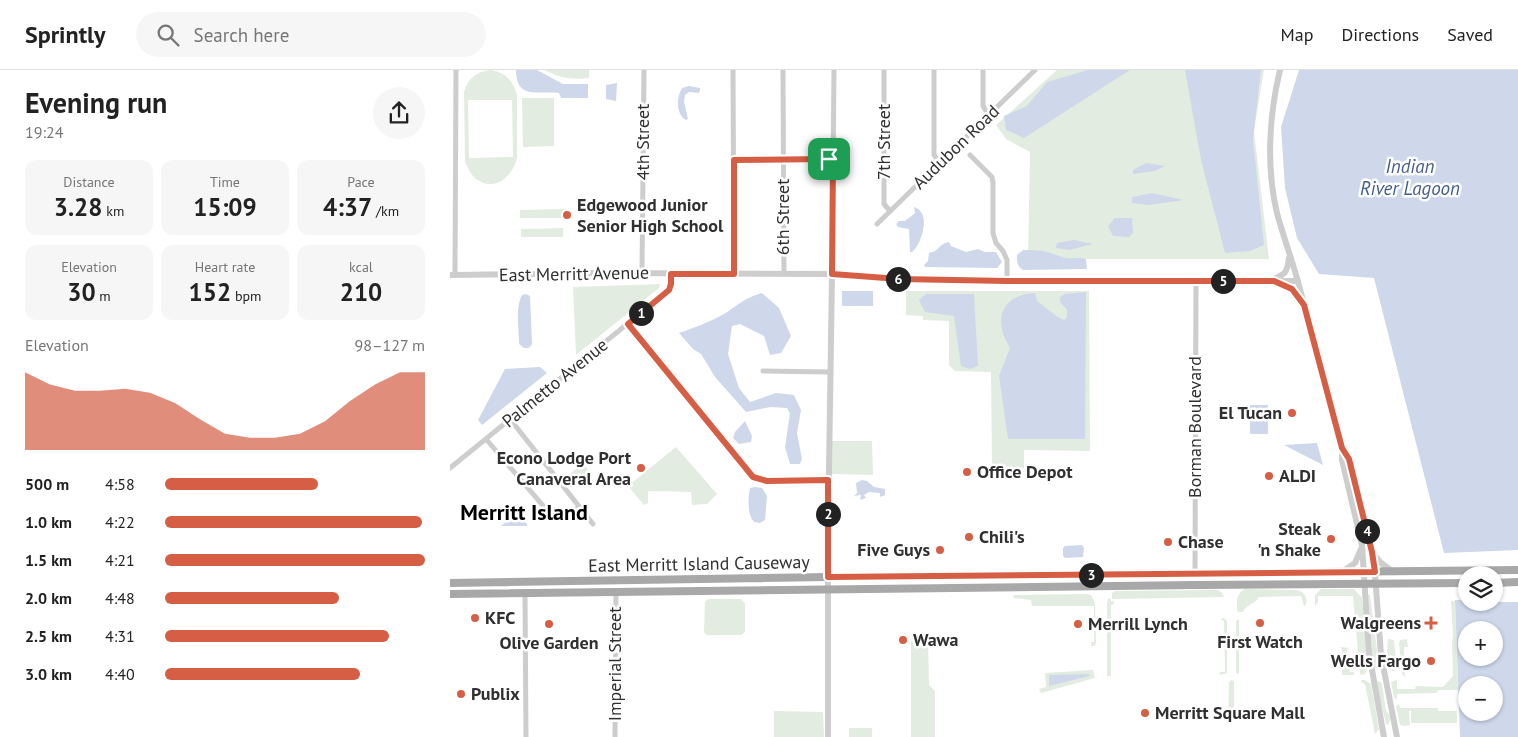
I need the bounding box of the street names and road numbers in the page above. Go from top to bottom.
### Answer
street label: Audubon Road [907,100,1004,194]
street label: 4th Street [631,104,654,180]
street label: 7th Street [872,104,895,180]
street label: 6th Street [771,179,794,255]
street label: East Merritt Avenue [499,261,649,286]
street label: Palmetto Avenue [497,333,612,432]
street label: Borman Boulevard [1183,356,1206,498]
street label: East Merritt Island Causeway [588,550,811,577]
street label: Imperial Street [603,607,626,721]

